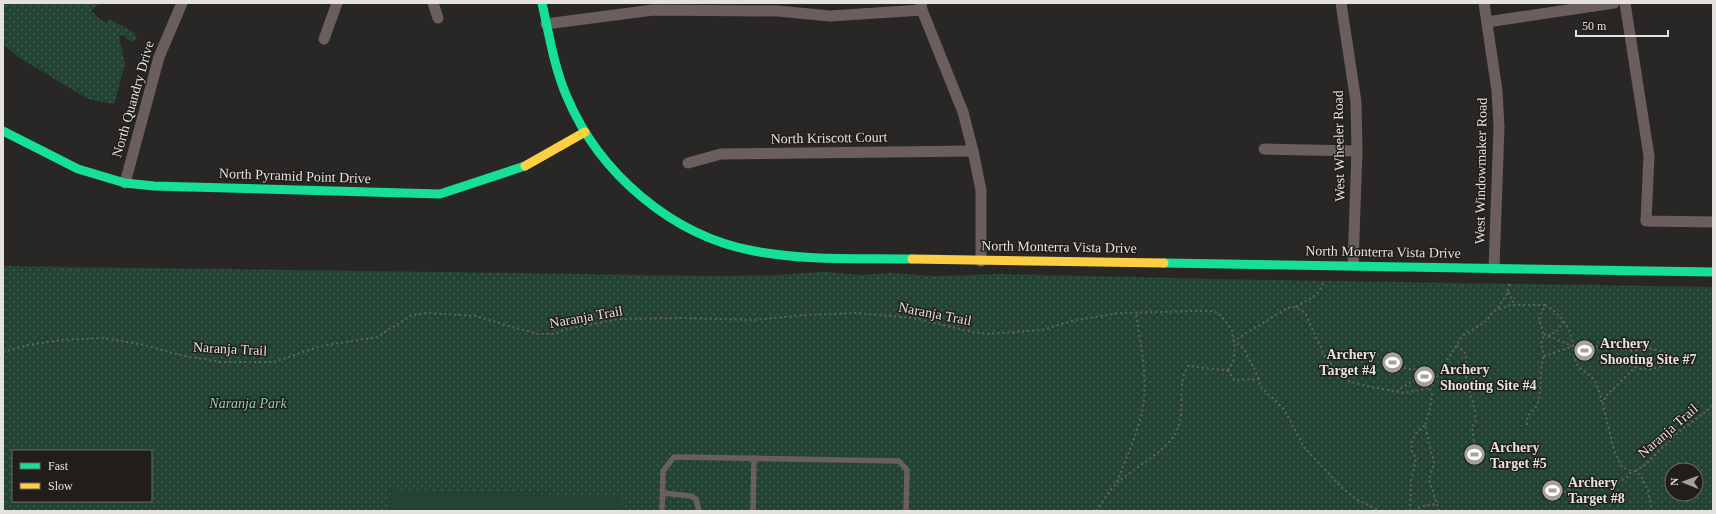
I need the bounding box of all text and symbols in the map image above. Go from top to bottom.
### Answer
scale bar [1576,12,1668,38]
text: 50 m [1582,19,1607,33]
street label: North Quandry Drive [109,39,157,159]
street label: West Wheeler Road [1331,90,1347,202]
street label: West Windowmaker Road [1472,98,1490,244]
street label: North Kriscott Court [771,129,888,147]
street label: North Pyramid Point Drive [219,166,371,186]
street label: North Monterra Vista Drive [981,238,1137,256]
street label: North Monterra Vista Drive [1305,243,1461,261]
street label: Naranja Trail [897,300,973,328]
street label: Naranja Trail [548,303,624,331]
place label: Archery Shooting Site #7 [1600,336,1696,367]
sports icon: Archery Shooting Site #7 [1571,338,1597,364]
street label: Naranja Trail [193,340,268,358]
place label: Archery Target #4 [1319,347,1376,378]
sports icon: Archery Target #4 [1379,349,1405,375]
place label: Archery Shooting Site #4 [1440,362,1536,393]
sports icon: Archery Shooting Site #4 [1411,364,1437,390]
park label: Naranja Park [208,396,287,411]
street label: Naranja Trail [1635,401,1701,461]
place label: Archery Target #5 [1490,440,1547,471]
sports icon: Archery Target #5 [1461,442,1487,468]
legend [12,450,152,502]
text: Fast [48,459,69,473]
north arrow [1664,462,1704,502]
place label: Archery Target #8 [1568,475,1625,506]
sports icon: Archery Target #8 [1540,477,1566,503]
text: N [1668,478,1680,486]
text: Slow [48,479,73,493]

